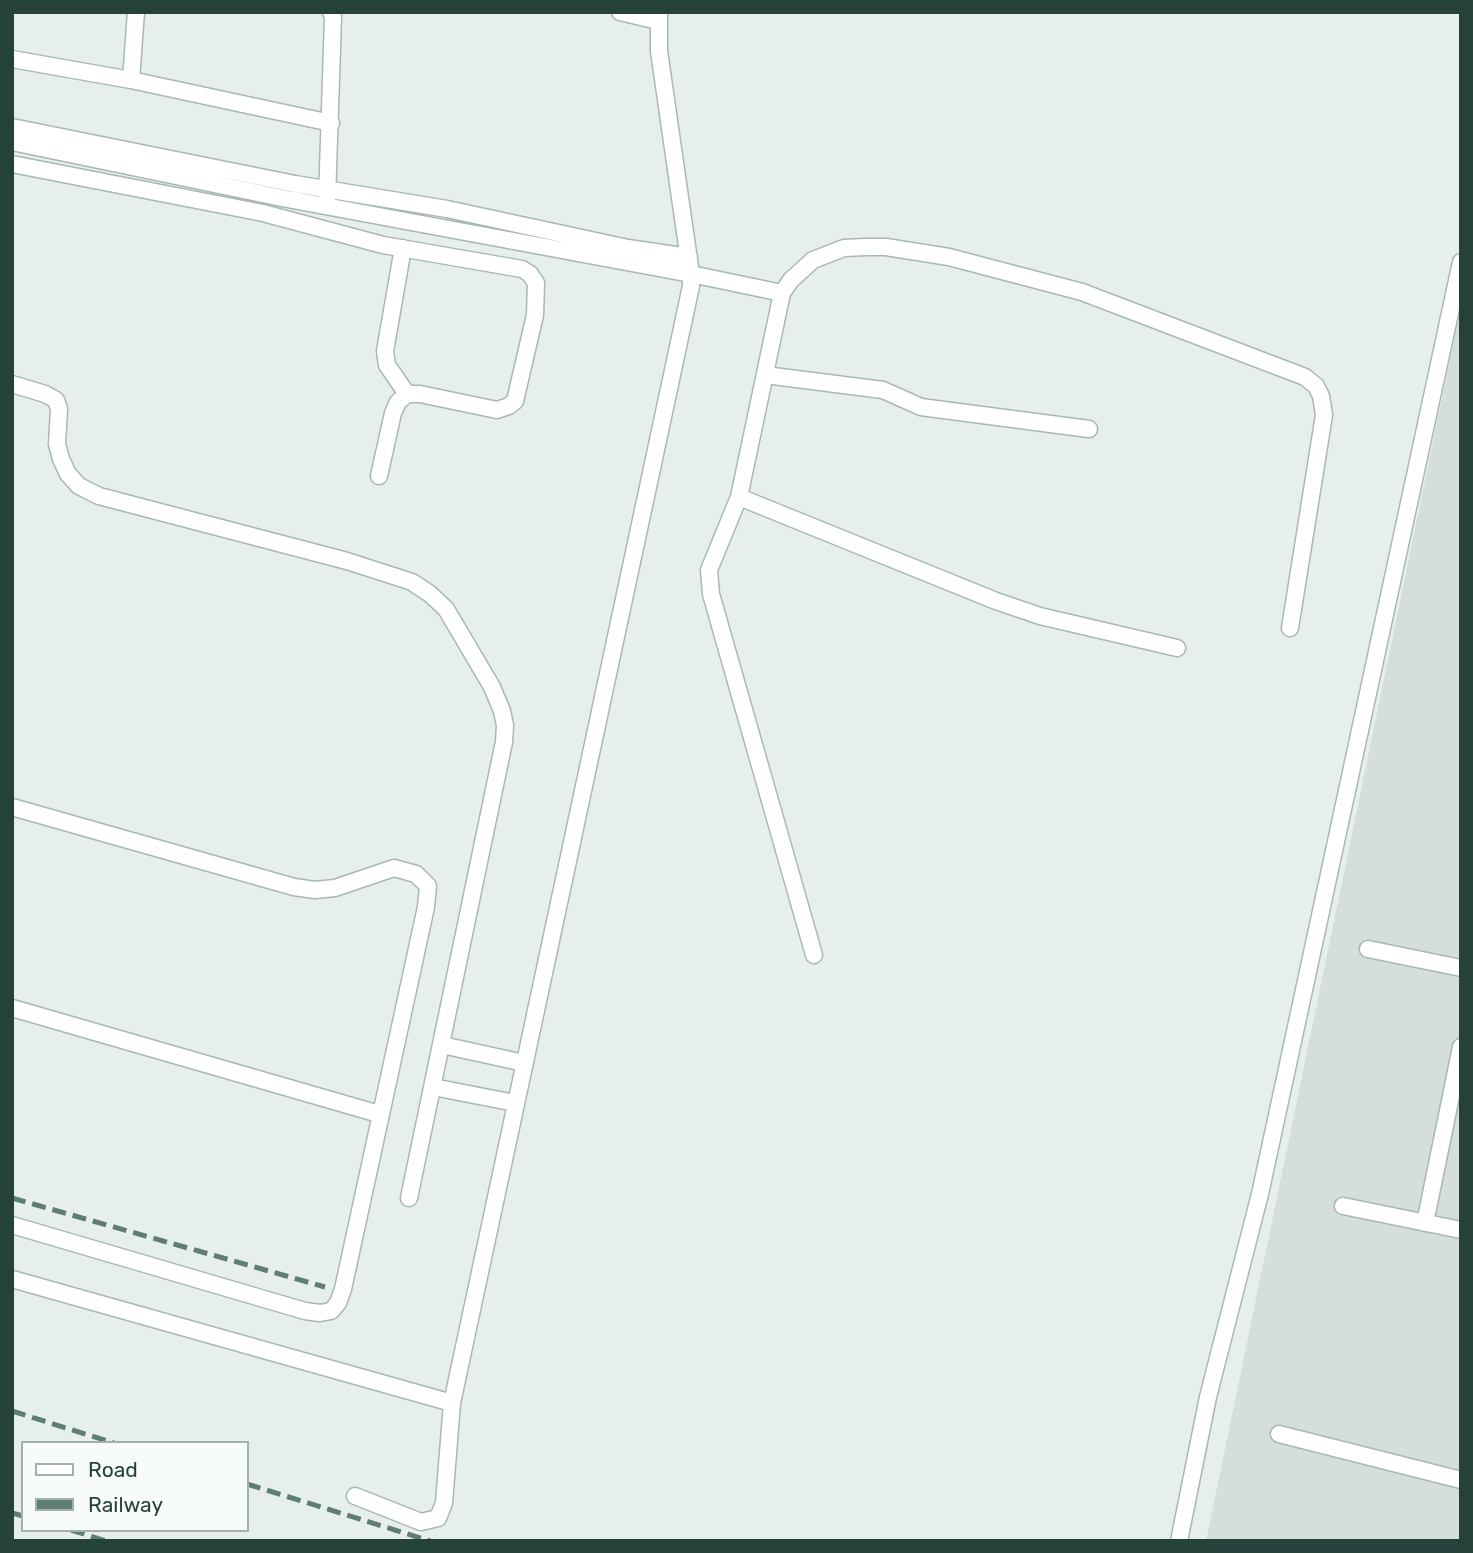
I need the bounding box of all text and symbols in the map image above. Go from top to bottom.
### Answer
legend [21,1441,248,1532]
text: Road [88,1457,138,1482]
text: Railway [88,1492,163,1517]

